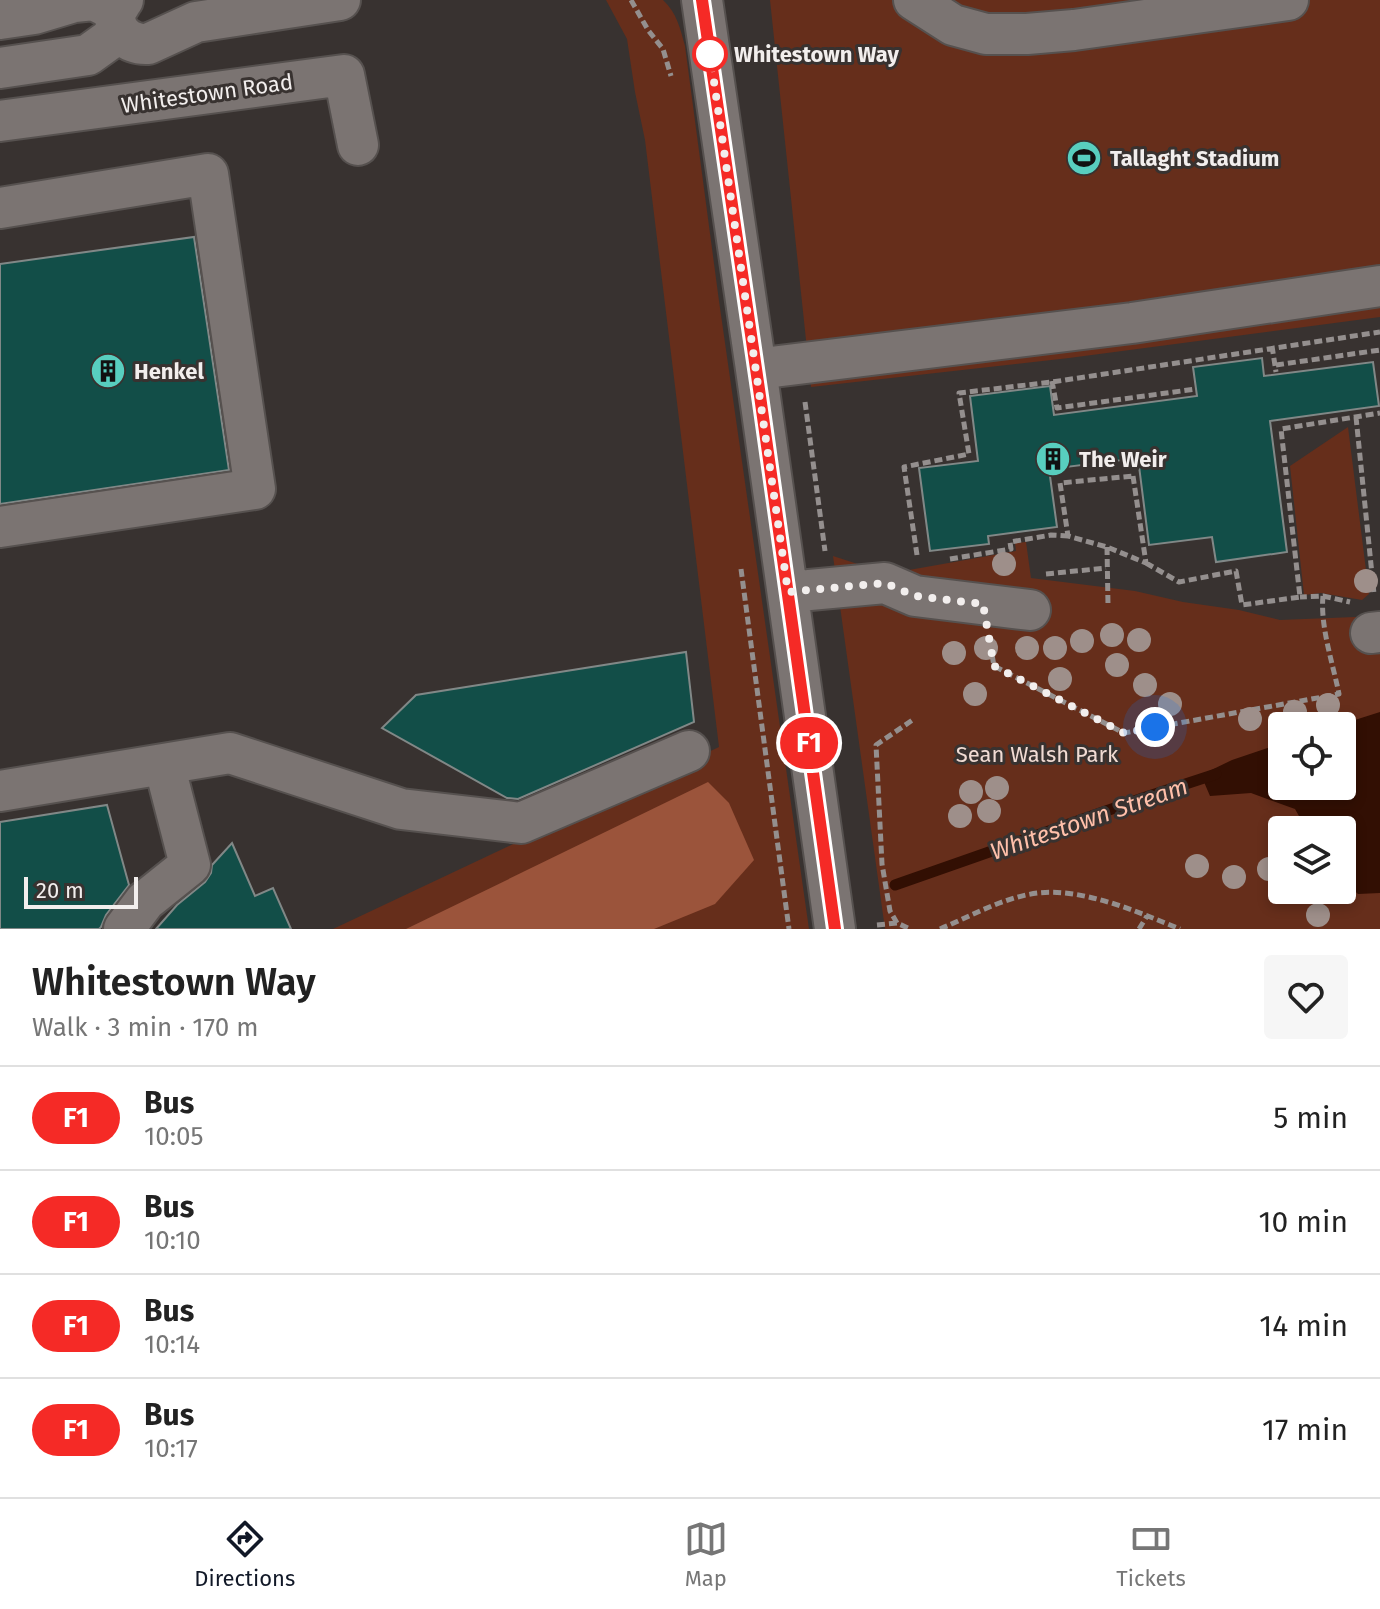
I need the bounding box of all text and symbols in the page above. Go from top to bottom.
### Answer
marker: Whitestown Way [693,37,727,71]
place label: Whitestown Way [734,41,899,68]
street label: Whitestown Road [120,68,295,119]
sports icon: Tallaght Stadium [1065,139,1103,177]
place label: Tallaght Stadium [1110,145,1279,172]
building icon: Henkel [89,352,127,390]
place label: Henkel [134,358,204,385]
building icon: The Weir [1034,440,1072,478]
place label: The Weir [1079,446,1167,473]
your location [1135,707,1175,747]
map controls [1268,712,1356,904]
button: locate [1268,712,1356,800]
line badge: F1 [773,717,845,769]
text: F1 [796,726,822,759]
park label: Sean Walsh Park [956,741,1119,768]
water label: Whitestown Stream [987,772,1191,866]
button: layers [1268,816,1356,904]
scale bar [24,873,138,909]
text: 20 m [36,877,84,904]
button: heart [1264,955,1348,1039]
text: Whitestown Way [32,959,316,1005]
text: Walk · 3 min · 170 m [32,1012,258,1043]
text: Bus [144,1085,194,1121]
text: 5 min [1273,1100,1348,1136]
text: F1 [63,1101,89,1134]
text: 10:05 [144,1121,204,1152]
text: Bus [144,1189,194,1225]
text: 10 min [1259,1204,1348,1240]
text: F1 [63,1205,89,1238]
text: 10:10 [144,1225,201,1256]
text: Bus [144,1293,194,1329]
text: 14 min [1259,1308,1348,1344]
text: F1 [63,1309,89,1342]
text: 10:14 [144,1329,200,1360]
text: Bus [144,1397,194,1433]
text: 17 min [1262,1412,1348,1448]
text: F1 [63,1413,89,1446]
text: 10:17 [144,1433,198,1464]
tab: Directions [194,1517,295,1592]
tab: Map [684,1517,728,1592]
tab: Tickets [1116,1517,1186,1592]

